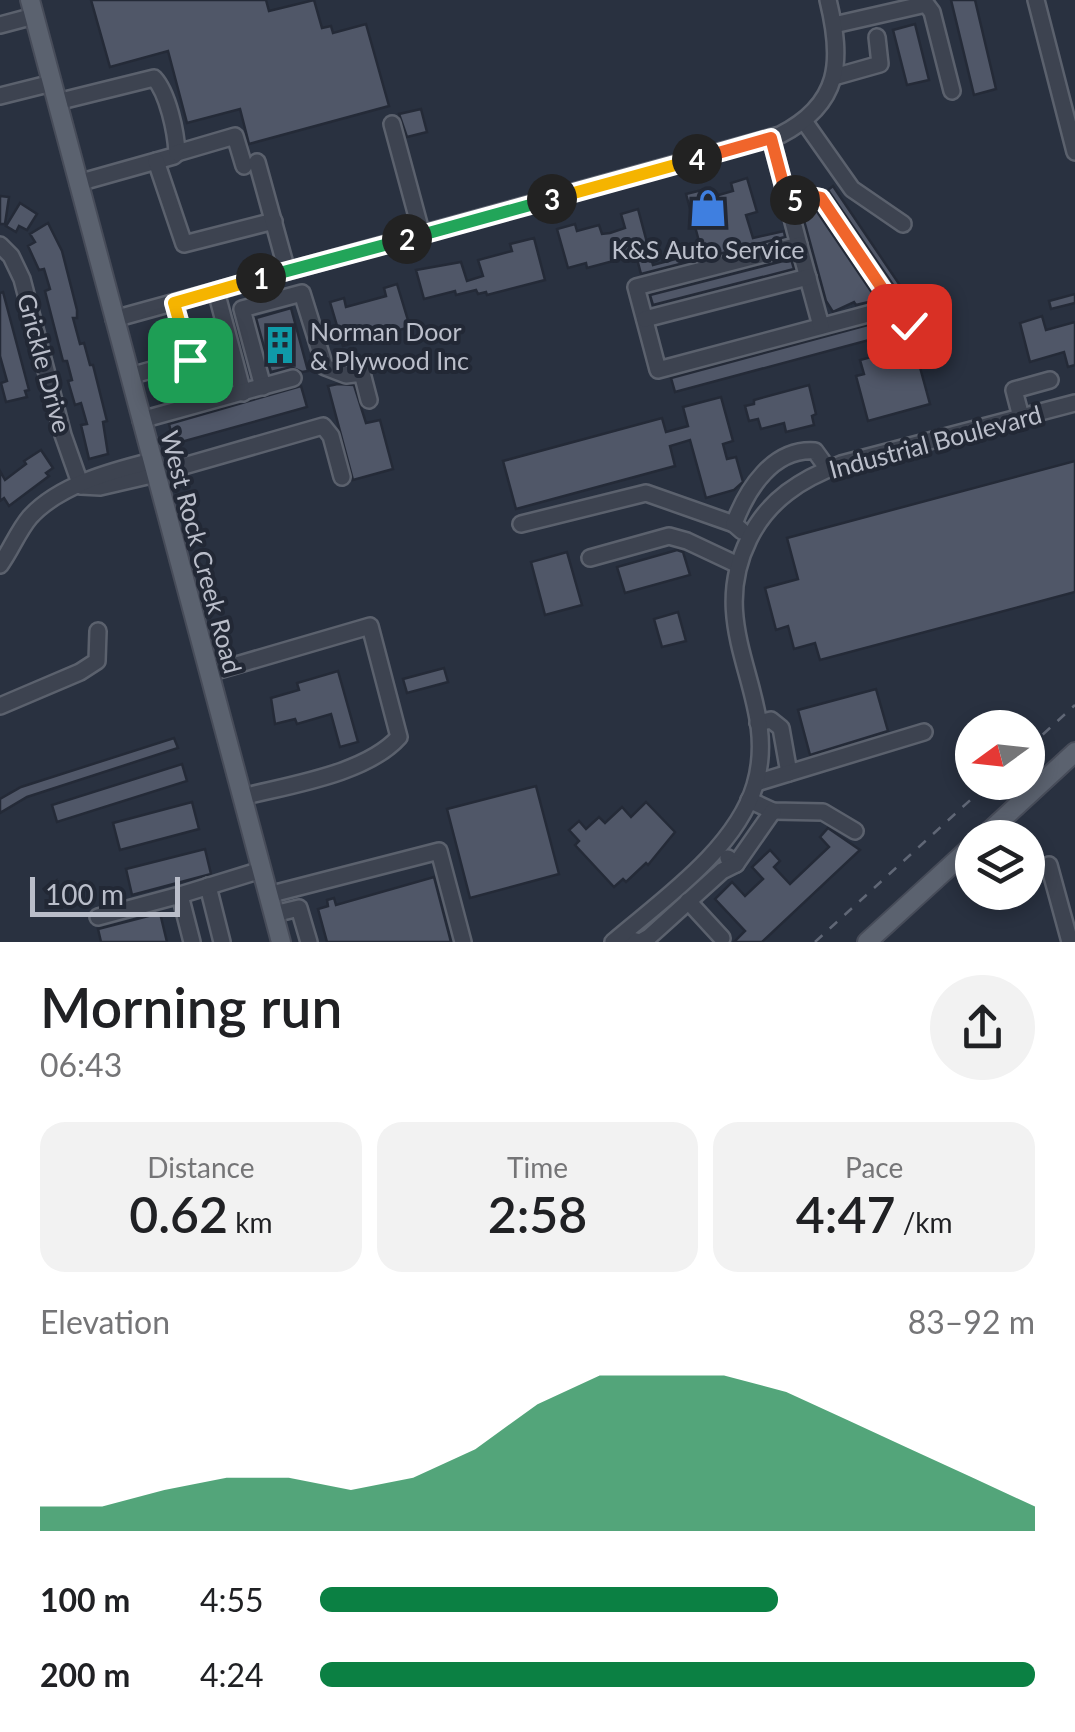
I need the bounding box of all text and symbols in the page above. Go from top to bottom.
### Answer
pin: 4 [672,134,722,184]
text: 4 [689,142,705,176]
pin: 3 [527,174,577,224]
pin: 5 [770,175,820,225]
text: 3 [544,182,560,216]
text: 5 [787,183,803,217]
shop icon: K&S Auto Service [687,187,729,229]
pin: 2 [382,214,432,264]
text: 2 [399,222,415,256]
place label: K&S Auto Service [611,234,805,264]
pin: 1 [236,253,286,303]
text: 1 [253,261,269,295]
pin [867,284,952,369]
street label: Grickle Drive [12,290,78,436]
icon: check [882,299,937,354]
place label: Norman Door & Plywood Inc [310,316,469,375]
pin [148,318,233,403]
building icon: Norman Door & Plywood Inc [259,324,301,366]
icon: arrive [163,333,218,388]
street label: Industrial Boulevard [825,398,1045,484]
street label: West Rock Creek Road [155,427,249,677]
north arrow [955,710,1045,800]
map controls [955,710,1045,910]
button: layers [955,820,1045,910]
scale bar [30,872,180,916]
text: 100 m [45,877,124,911]
text: Morning run [40,974,342,1040]
button: share [930,975,1035,1080]
text: 06:43 [40,1045,122,1084]
text: Distance [147,1150,255,1184]
text: Time [507,1150,568,1184]
text: Pace [845,1150,903,1184]
text: 0.62 [129,1184,228,1244]
text: 2:58 [488,1184,587,1244]
text: 4:47 [796,1184,895,1244]
text: km [228,1205,272,1239]
text: /km [895,1205,953,1239]
text: Elevation [40,1302,170,1341]
text: 83–92 m [908,1302,1035,1341]
text: 100 m [40,1580,130,1619]
text: 4:55 [200,1580,264,1619]
text: 200 m [40,1655,130,1694]
text: 4:24 [200,1655,264,1694]

